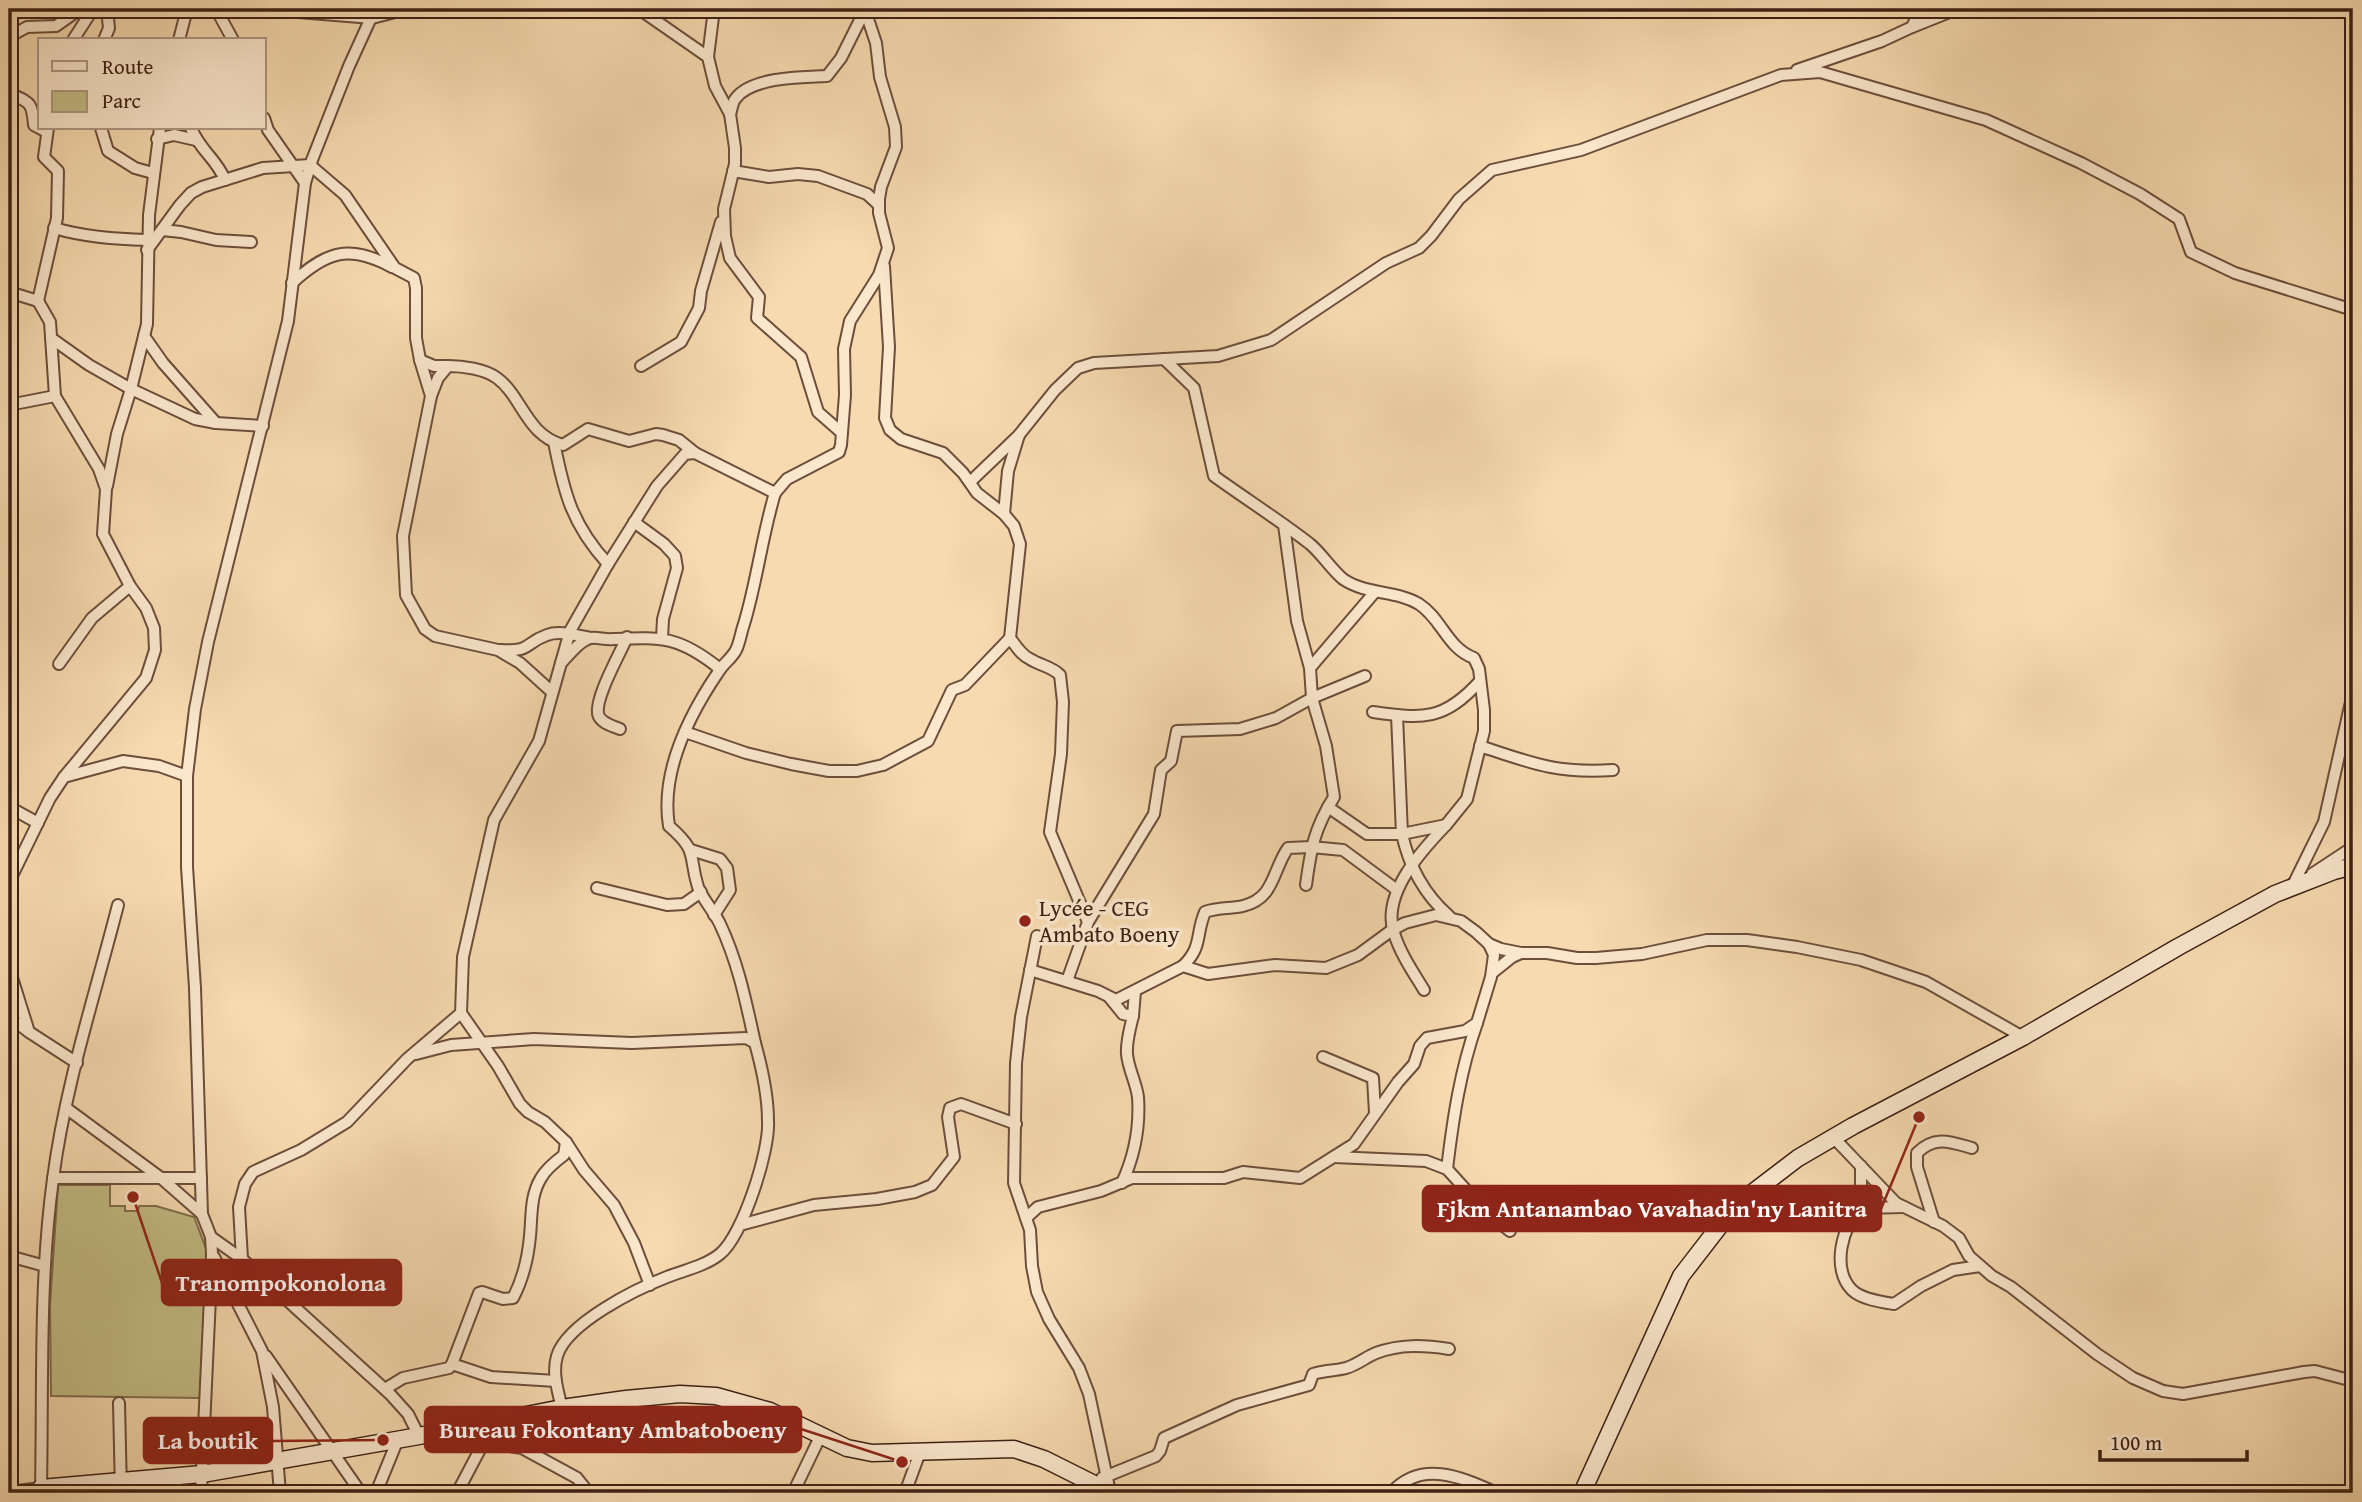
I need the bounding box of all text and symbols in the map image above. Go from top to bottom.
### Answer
legend [38,38,266,130]
text: Route [102,51,154,82]
text: Parc [102,85,141,116]
place label: Lycée - CEG Ambato Boeny [1039,891,1180,950]
marker: Lycée - CEG Ambato Boeny [1017,913,1033,929]
callout: Fjkm Antanambao Vavahadin'ny Lanitra [1423,1186,1881,1231]
text: Fjkm Antanambao Vavahadin'ny Lanitra [1437,1191,1868,1226]
callout: Tranompokonolona [162,1260,401,1305]
text: Tranompokonolona [176,1265,387,1300]
callout: Bureau Fokontany Ambatoboeny [425,1407,801,1452]
text: Bureau Fokontany Ambatoboeny [439,1412,787,1447]
callout: La boutik [144,1418,272,1463]
scale bar [2100,1418,2246,1462]
text: La boutik [158,1423,258,1458]
text: 100 m [2110,1427,2162,1458]

